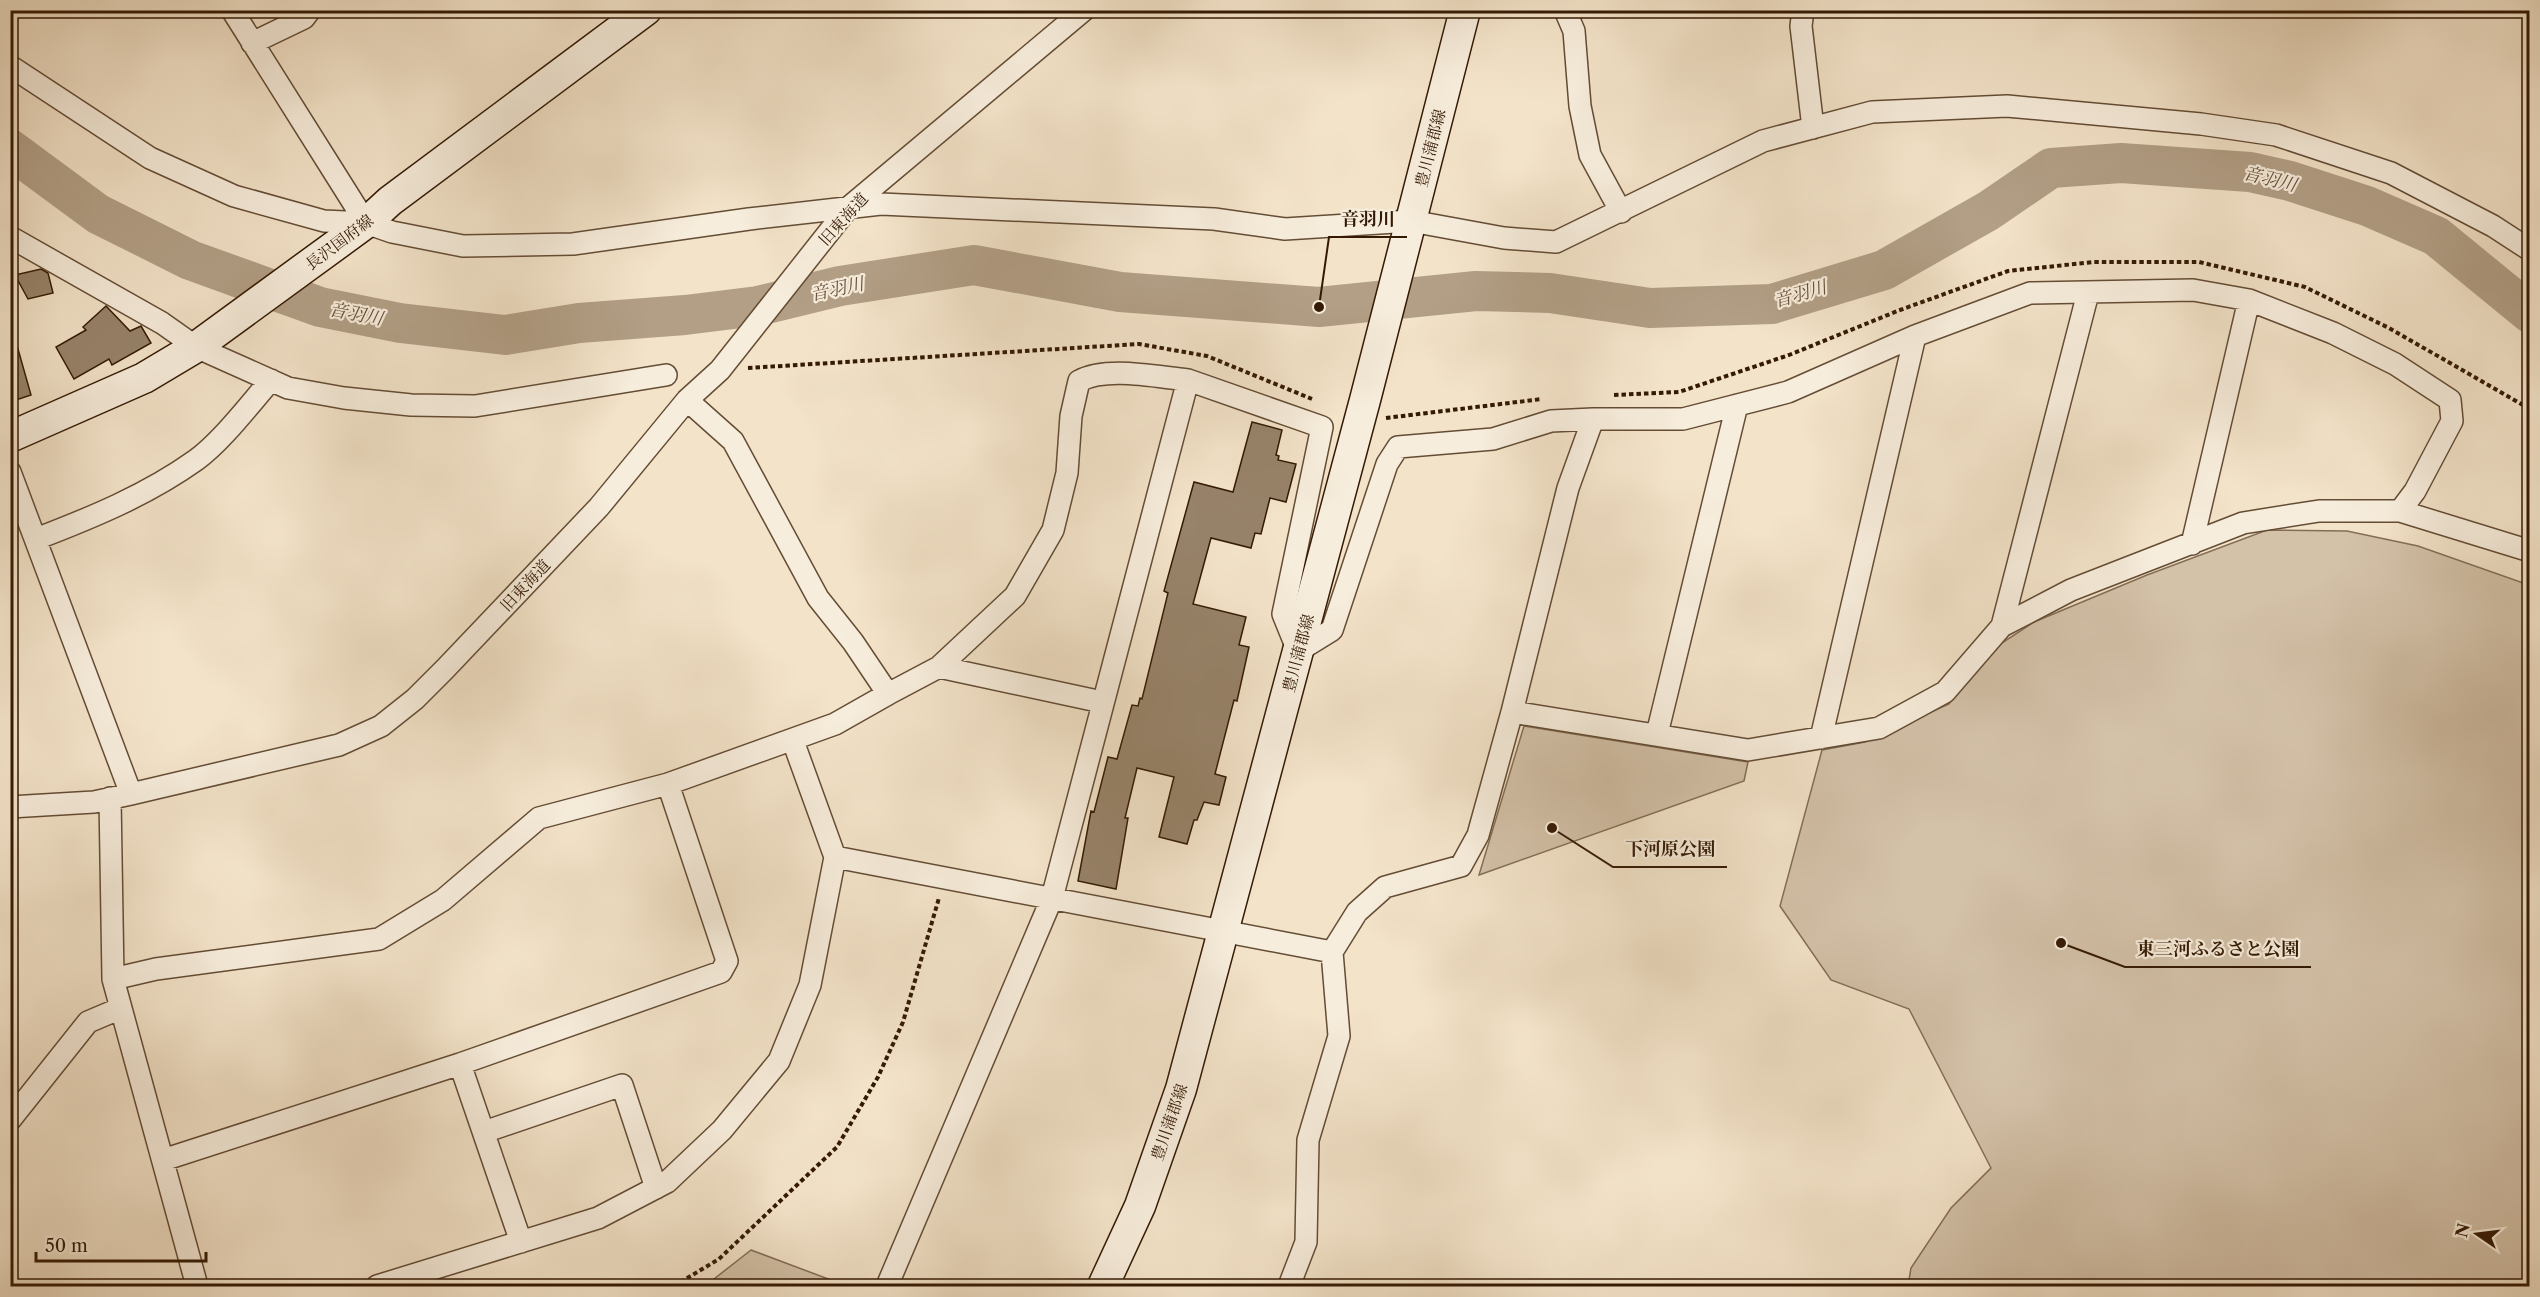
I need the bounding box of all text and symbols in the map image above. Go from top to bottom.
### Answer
street label: 豊川蒲郡線 [1411,107,1449,189]
water label: 音羽川 [2241,162,2301,197]
street label: 旧東海道 [814,189,872,249]
callout: 音羽川 [1329,201,1407,237]
text: 音羽川 [1341,208,1395,230]
street label: 長沢国府線 [301,210,377,274]
water label: 音羽川 [808,272,868,305]
water label: 音羽川 [1771,275,1831,312]
water label: 音羽川 [327,298,387,330]
street label: 旧東海道 [496,555,554,615]
street label: 豊川蒲郡線 [1278,612,1318,694]
callout: 下河原公園 [1613,831,1727,867]
text: 下河原公園 [1625,838,1715,860]
callout: 東三河ふるさと公園 [2125,931,2311,967]
text: 東三河ふるさと公園 [2137,938,2299,960]
street label: 豊川蒲郡線 [1147,1081,1191,1163]
north arrow [2447,1204,2507,1264]
text: N [2451,1221,2474,1240]
scale bar [36,1225,206,1263]
text: 50 m [45,1235,88,1257]

